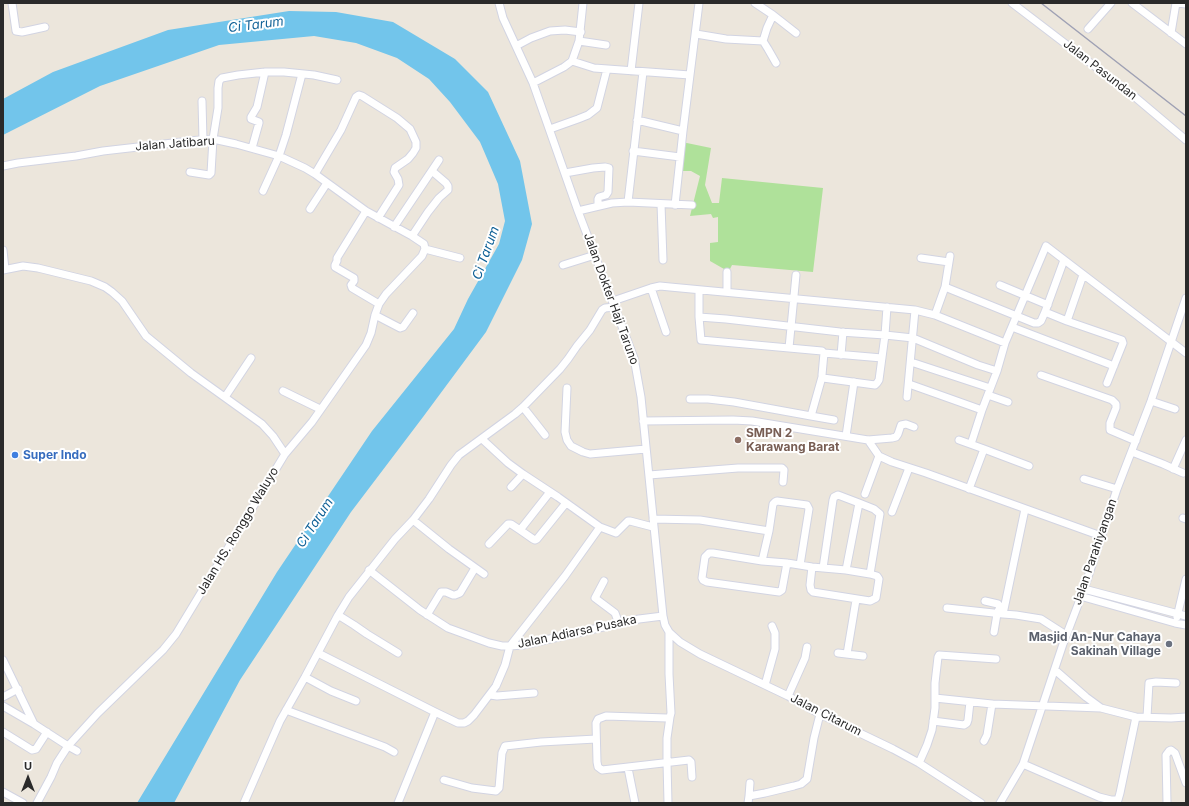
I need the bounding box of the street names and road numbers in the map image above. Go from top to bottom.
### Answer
street label: Jalan Pasundan [1060,37,1140,103]
street label: Jalan Jatibaru [135,134,215,154]
street label: Jalan Dokter Haji Taruno [580,231,642,367]
street label: Jalan HS. Ronggo Waluyo [194,465,282,597]
street label: Jalan Parahiyangan [1070,497,1120,607]
street label: Jalan Adiarsa Pusaka [516,612,638,652]
street label: Jalan Citarum [788,691,864,739]

